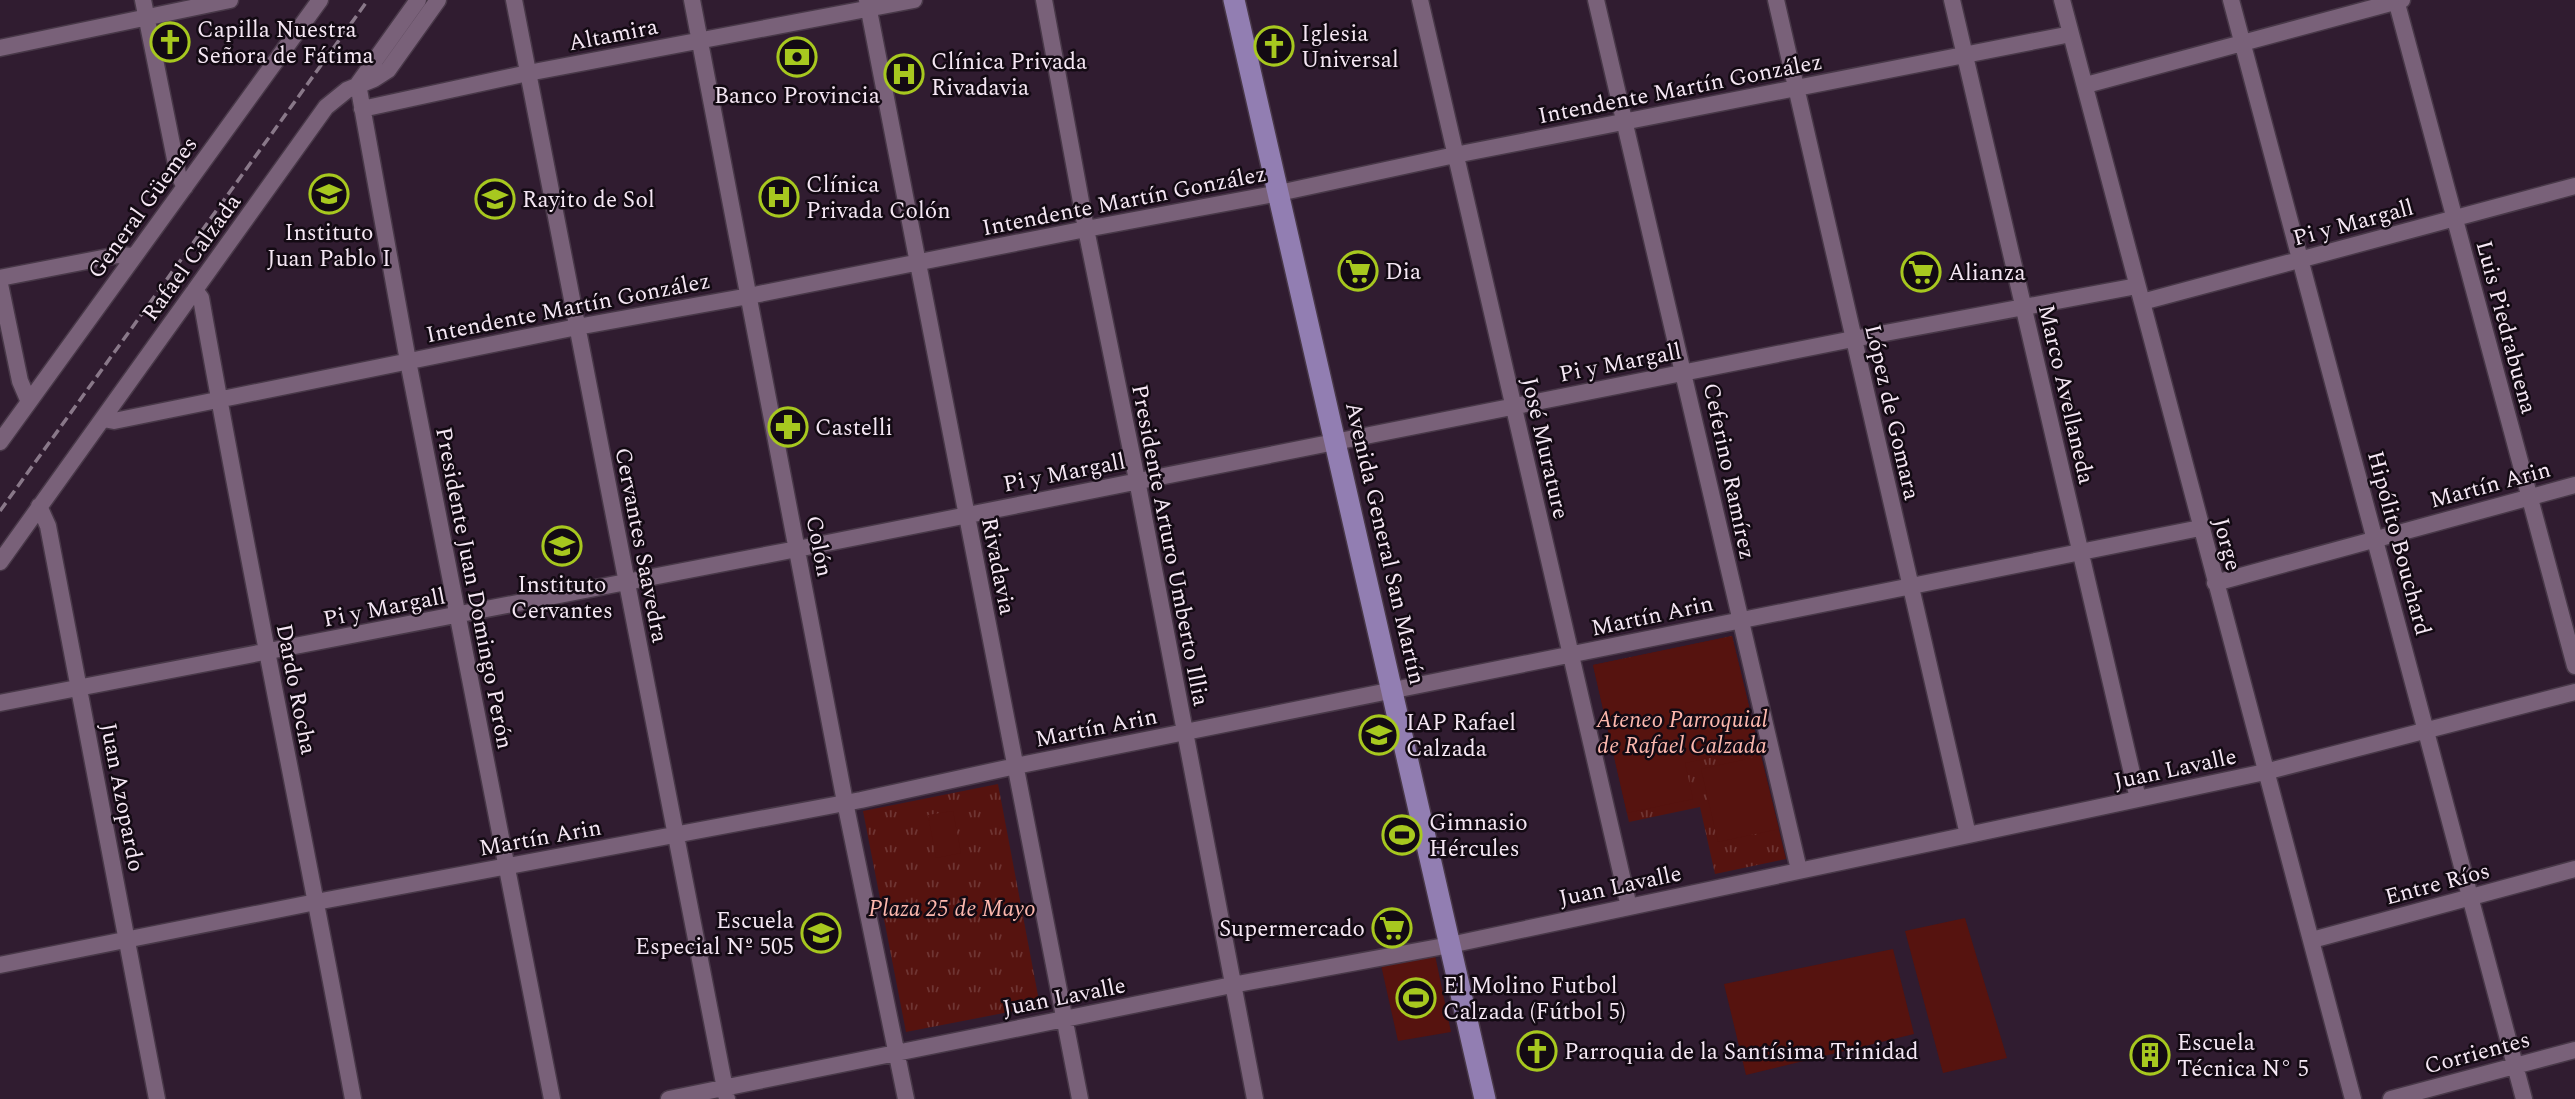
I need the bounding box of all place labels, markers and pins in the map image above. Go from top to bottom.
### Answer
place label: Capilla Nuestra Señora de Fátima [197,13,374,74]
place label: Iglesia Universal [1301,17,1399,78]
church icon: Capilla Nuestra Señora de Fátima [149,21,191,63]
church icon: Iglesia Universal [1253,25,1295,67]
bank icon: Banco Provincia [776,36,818,78]
place label: Clínica Privada Rivadavia [931,45,1087,106]
hospital icon: Clínica Privada Rivadavia [883,53,925,95]
place label: Banco Provincia [714,79,880,114]
place label: Clínica Privada Colón [806,168,951,229]
school or university icon: Instituto Juan Pablo I [308,173,350,215]
hospital icon: Clínica Privada Colón [758,176,800,218]
school or university icon: Rayito de Sol [474,178,516,220]
place label: Rayito de Sol [522,183,655,218]
place label: Instituto Juan Pablo I [267,216,391,277]
supermarket icon: Dia [1337,250,1379,292]
supermarket icon: Alianza [1900,251,1942,293]
place label: Dia [1385,255,1421,290]
place label: Alianza [1948,256,2026,291]
pharmacy icon: Castelli [767,406,809,448]
place label: Castelli [815,411,893,446]
school or university icon: Instituto Cervantes [541,525,583,567]
place label: Instituto Cervantes [511,568,613,629]
place label: IAP Rafael Calzada [1406,706,1516,767]
school or university icon: IAP Rafael Calzada [1358,714,1400,756]
place label: Gimnasio Hércules [1429,806,1528,867]
sports icon: Gimnasio Hércules [1381,814,1423,856]
place label: Escuela Especial Nº 505 [635,904,794,965]
supermarket icon: Supermercado [1371,907,1413,949]
school or university icon: Escuela Especial Nº 505 [800,912,842,954]
place label: Supermercado [1219,912,1365,947]
place label: El Molino Futbol Calzada (Fútbol 5) [1443,969,1626,1030]
sports icon: El Molino Futbol Calzada (Fútbol 5) [1395,977,1437,1019]
place label: Escuela Técnica N° 5 [2177,1026,2309,1087]
church icon: Parroquia de la Santísima Trinidad [1516,1030,1558,1072]
building icon: Escuela Técnica N° 5 [2129,1034,2171,1076]
place label: Parroquia de la Santísima Trinidad [1564,1035,1919,1070]

